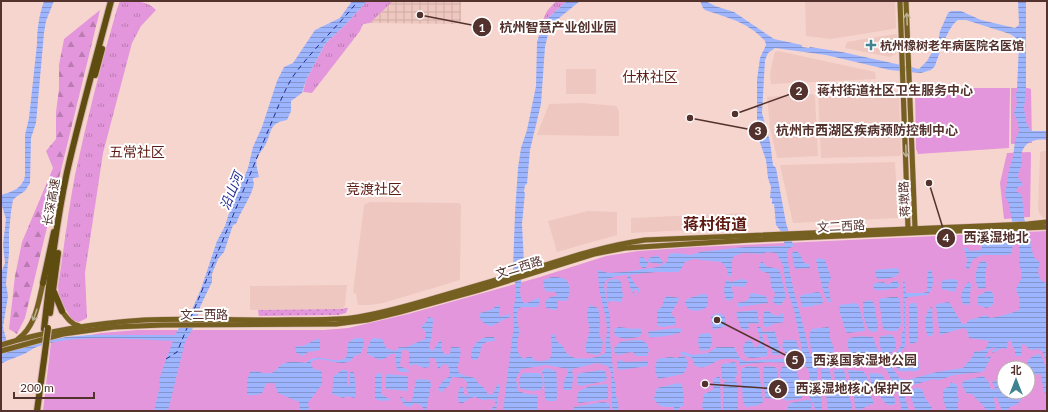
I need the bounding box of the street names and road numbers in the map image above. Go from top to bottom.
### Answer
street label: 长深高速 [39,177,63,227]
street label: 蒋墩路 [896,181,912,217]
street label: 文二西路 [817,217,865,235]
street label: 文二西路 [494,253,544,281]
street label: 文二西路 [180,307,228,322]

